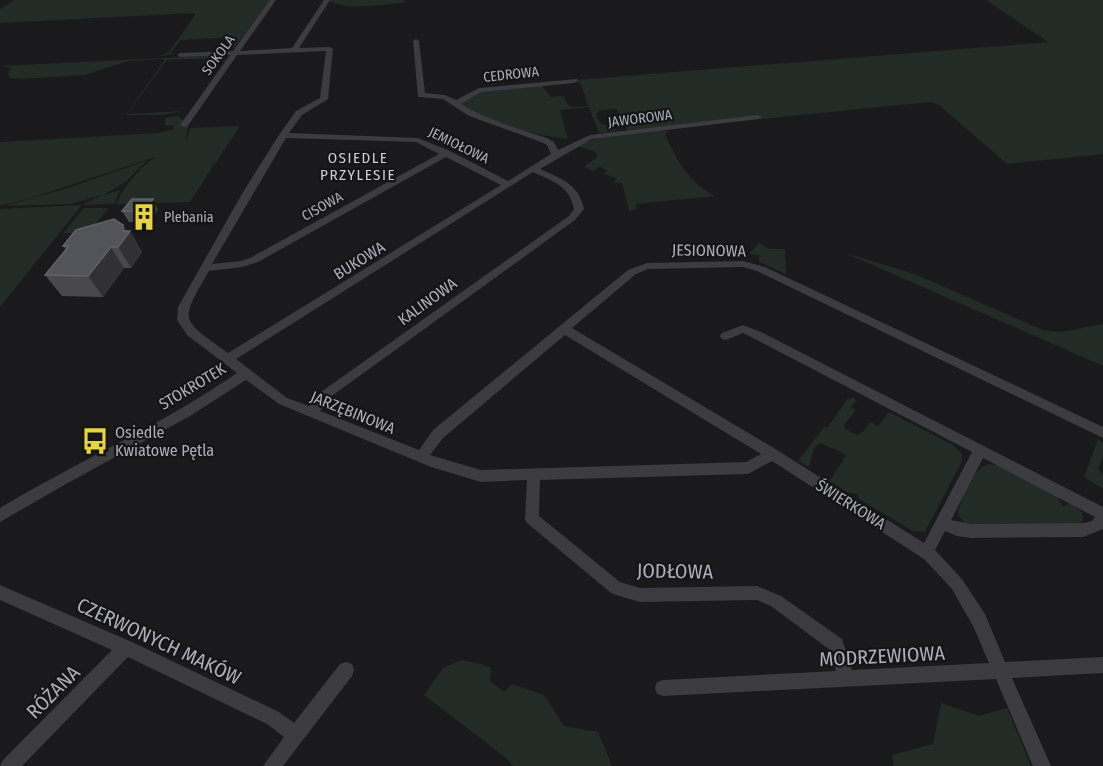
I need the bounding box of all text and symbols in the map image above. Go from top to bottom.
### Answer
street label: SOKOLA [198,31,239,79]
street label: CEDROWA [482,63,540,86]
street label: JAWOROWA [607,106,674,131]
street label: JEMIOŁOWA [426,123,492,168]
district label: OSIEDLE PRZYLESIE [320,149,396,184]
street label: CISOWA [299,188,346,225]
building icon: Plebania [129,202,159,232]
place label: Plebania [164,209,214,226]
street label: BUKOWA [330,237,389,284]
street label: JESIONOWA [672,240,747,261]
street label: KALINOWA [394,273,461,329]
street label: STOKROTEK [155,359,229,414]
street label: JARZĘBINOWA [308,387,398,438]
place label: Osiedle Kwiatowe Pętla [115,423,214,460]
bus stop icon: Osiedle Kwiatowe Pętla [80,426,110,456]
street label: ŚWIERKOWA [812,475,890,534]
street label: JODŁOWA [637,558,714,584]
street label: CZERWONYCH MAKÓW [73,592,245,690]
street label: MODRZEWIOWA [818,641,946,671]
street label: RÓŻANA [21,660,85,724]

